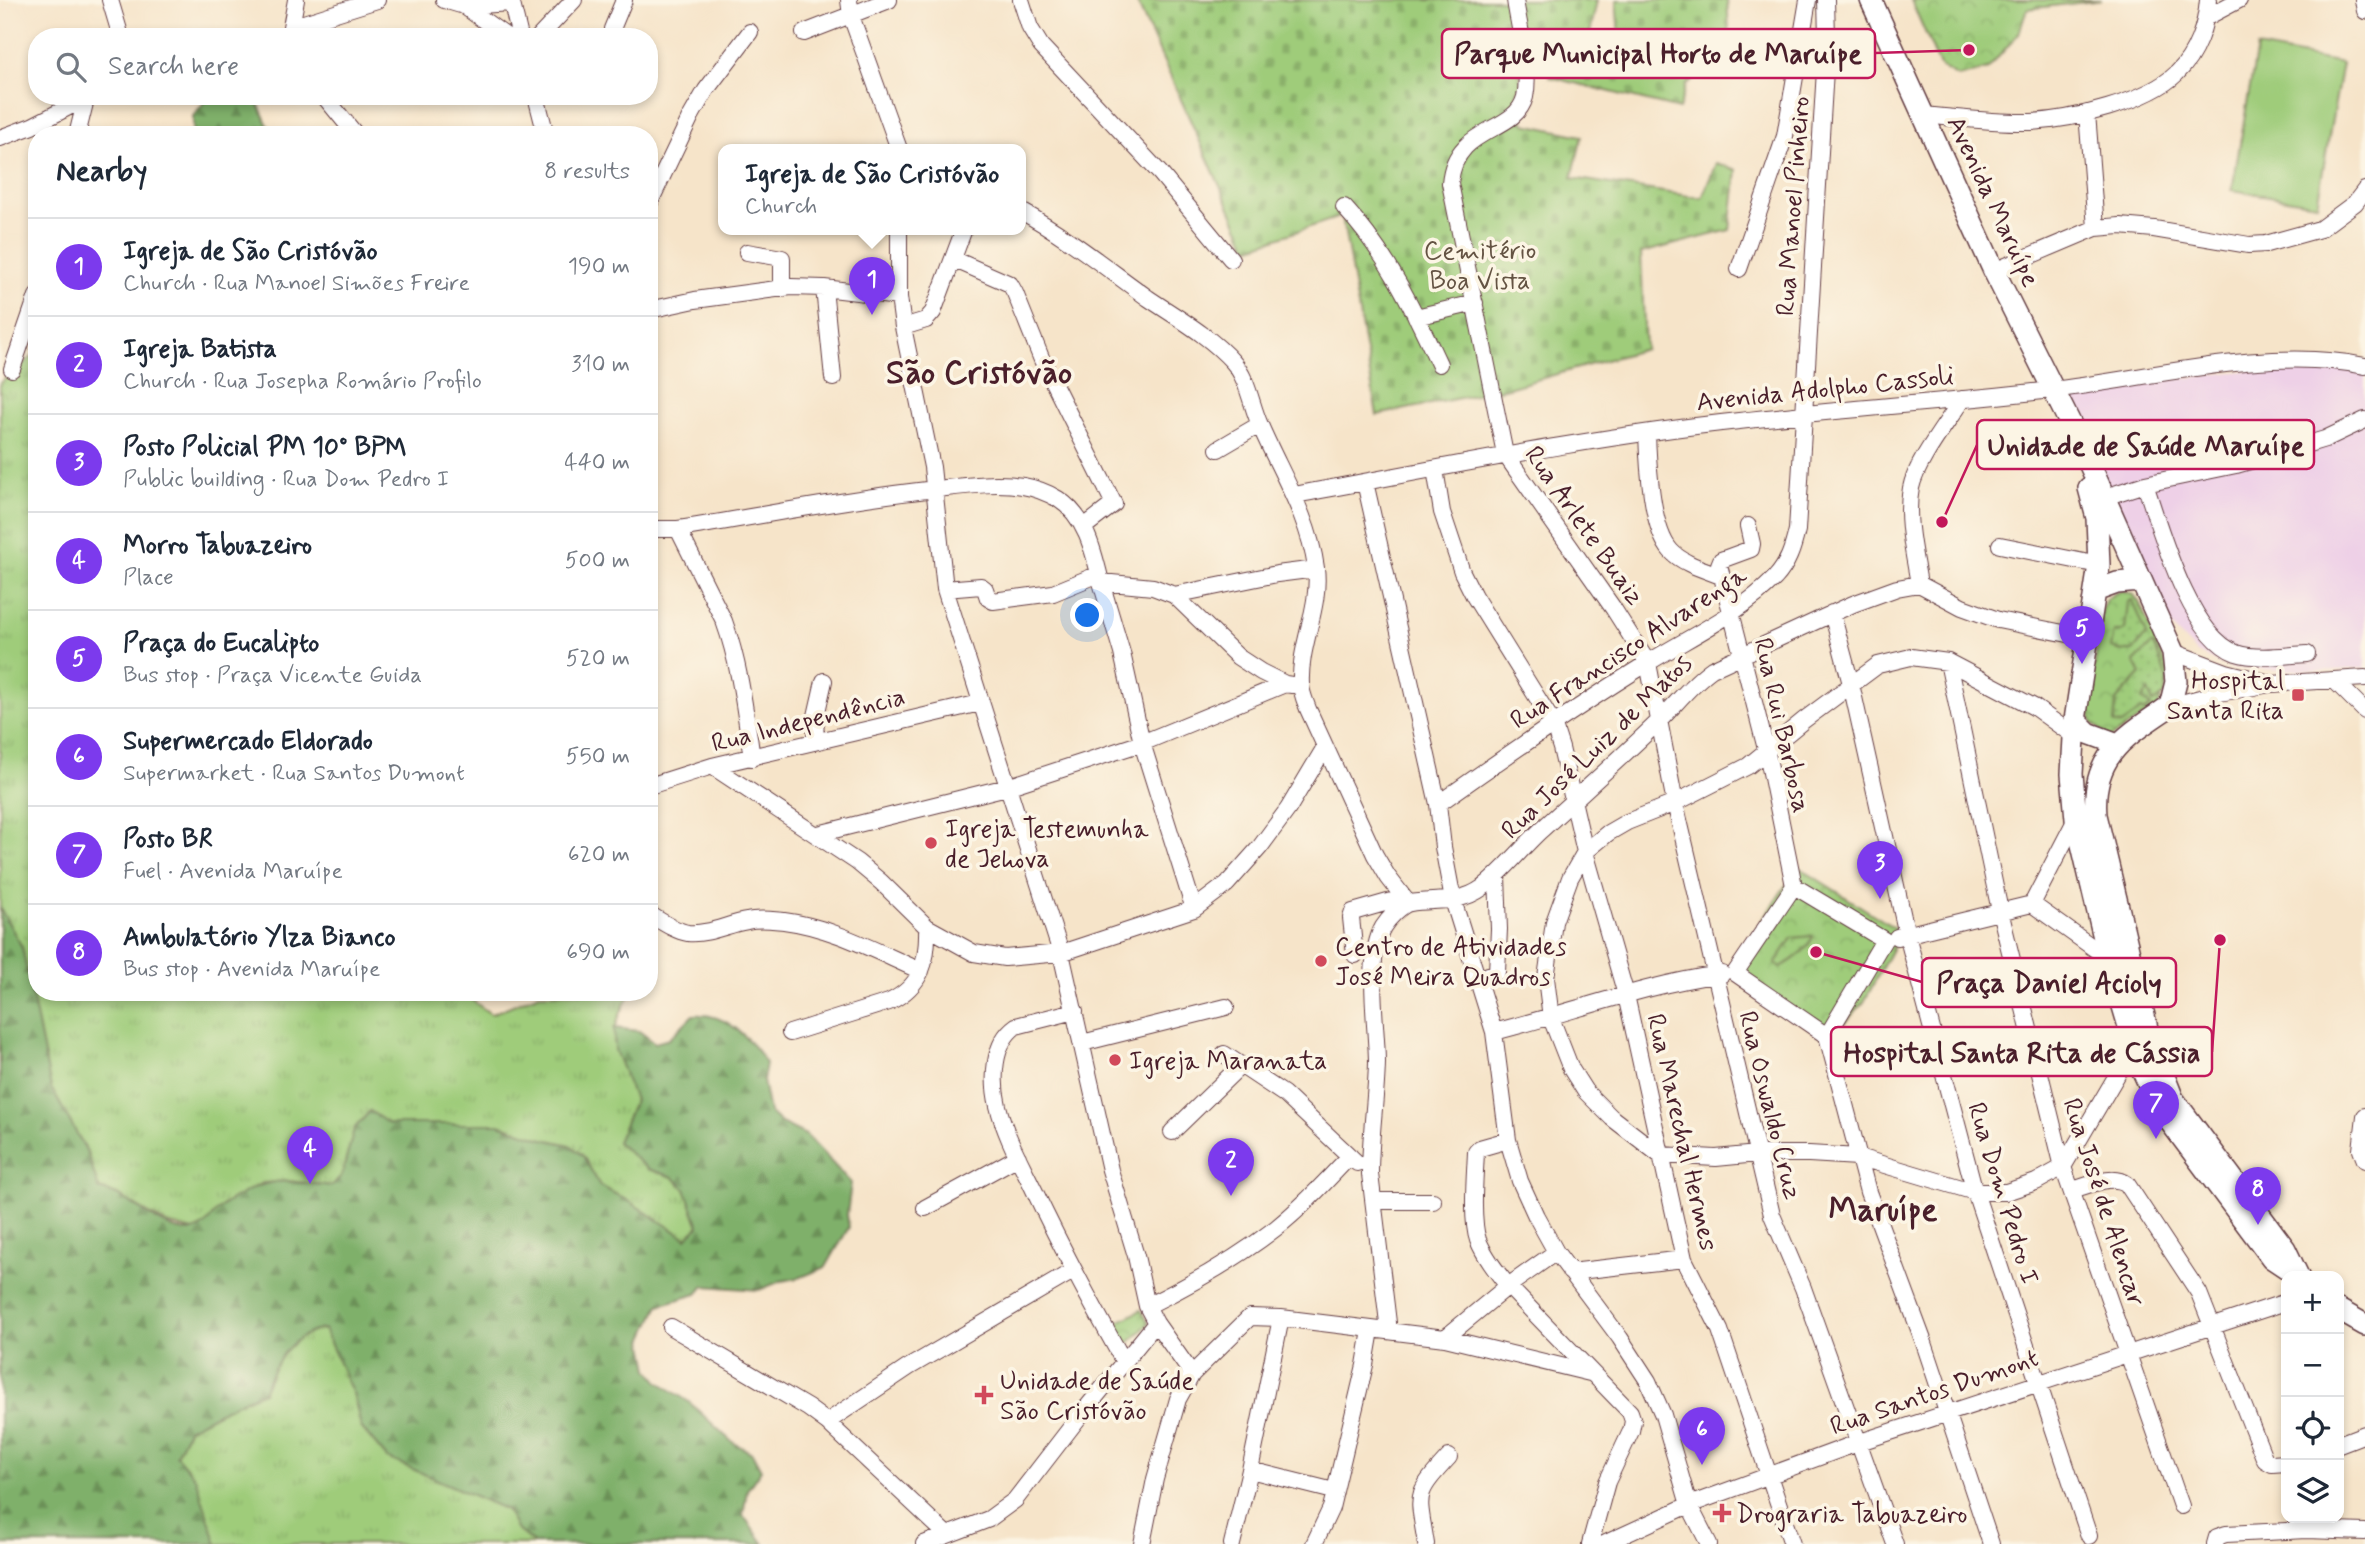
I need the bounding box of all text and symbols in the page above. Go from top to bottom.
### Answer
search box [28,28,658,105]
callout: Parque Municipal Horto de Maruípe [1442,29,1875,78]
text: Parque Municipal Horto de Maruípe [1454,37,1862,74]
icon: search [52,48,90,86]
text: Search here [108,50,239,84]
street label: Rua Manoel Pinheiro [1769,95,1819,317]
street label: Avenida Maruípe [1938,111,2047,293]
popup [718,144,1026,235]
text: Nearby [56,152,147,191]
text: 8 results [544,157,630,187]
text: Igreja de São Cristóvão [745,158,999,192]
text: Church [745,192,817,222]
text: Igreja de São Cristóvão [123,235,378,269]
park label: Cemitério Boa Vista [1424,235,1536,299]
text: 1 [74,252,84,282]
text: 190 m [568,252,630,282]
pin: 1 [849,257,895,315]
text: Church · Rua Manoel Simões Freire [123,269,470,299]
text: Igreja Batista [123,333,277,367]
text: 2 [73,350,85,380]
text: 310 m [571,350,630,380]
district label: São Cristóvão [886,352,1072,396]
street label: Avenida Adolpho Cassoli [1695,360,1956,420]
text: Church · Rua Josepha Romário Profilo [123,367,482,397]
callout: Unidade de Saúde Maruípe [1977,420,2314,469]
text: Unidade de Saúde Maruípe [1988,429,2305,466]
text: Posto Policial PM 10˚ BPM [123,431,407,465]
street label: Rua Arlete Buaiz [1516,440,1651,613]
text: 3 [74,448,84,478]
text: 440 m [564,448,630,478]
text: Public building · Rua Dom Pedro I [123,465,449,495]
text: Morro Tabuazeiro [123,529,312,563]
text: 4 [72,546,86,576]
text: 500 m [565,546,630,576]
street label: Rua Francisco Alvarenga [1504,559,1756,740]
text: Place [123,563,174,593]
your location [1070,598,1104,632]
pin: 5 [2059,606,2105,664]
text: Praça do Eucalipto [123,627,319,661]
street label: Rua Rui Barbosa [1744,635,1818,816]
text: 5 [72,644,86,674]
text: 520 m [566,644,630,674]
street label: Rua José Luiz de Matos [1495,647,1700,847]
text: Bus stop · Praça Vicente Guida [123,661,422,691]
place label: Hospital Santa Rita [2167,665,2284,729]
street label: Rua Independência [708,680,909,761]
marker: Hospital Santa Rita [2290,687,2306,703]
text: Supermercado Eldorado [123,725,373,759]
text: 6 [73,742,85,772]
text: 550 m [566,742,630,772]
text: Supermarket · Rua Santos Dumont [123,759,465,789]
place label: Igreja Testemunha de Jehova [945,813,1149,877]
text: Posto BR [123,823,213,857]
marker: Igreja Testemunha de Jehova [923,835,939,851]
text: 7 [72,840,86,870]
text: 620 m [568,840,630,870]
pin: 3 [1857,841,1903,899]
text: Fuel · Avenida Maruípe [123,857,343,887]
text: Ambulatório Ylza Bianco [123,921,396,955]
place label: Centro de Atividades José Meira Quadros [1335,931,1567,995]
text: 8 [73,938,85,968]
text: 690 m [566,938,630,968]
marker: Centro de Atividades José Meira Quadros [1313,953,1329,969]
text: Bus stop · Avenida Maruípe [123,955,380,985]
callout: Praça Daniel Acioly [1922,958,2176,1007]
text: Praça Daniel Acioly [1936,966,2162,1003]
street label: Rua Oswaldo Cruz [1729,1008,1809,1203]
street label: Rua Marechal Hermes [1637,1011,1725,1254]
callout: Hospital Santa Rita de Cássia [1831,1027,2212,1076]
text: Hospital Santa Rita de Cássia [1844,1036,2200,1073]
place label: Igreja Maranata [1129,1045,1327,1079]
marker: Igreja Maranata [1107,1052,1123,1068]
pin: 7 [2133,1081,2179,1139]
street label: Rua José de Alencar [2053,1094,2153,1311]
street label: Rua Dom Pedro I [1958,1098,2046,1289]
pin: 4 [287,1126,333,1184]
pin: 2 [1208,1138,1254,1196]
pin: 8 [2235,1167,2281,1225]
district label: Maruípe [1829,1189,1938,1233]
map controls [2281,1271,2344,1523]
button: + [2281,1271,2344,1334]
button: − [2281,1334,2344,1397]
street label: Rua Santos Dumont [1826,1341,2043,1444]
place label: Unidade de Saúde São Cristóvão [1000,1365,1194,1429]
marker: Unidade de Saúde São Cristóvão [974,1385,994,1405]
button: locate [2281,1397,2344,1460]
pin: 6 [1679,1407,1725,1465]
button: layers [2281,1460,2344,1523]
place label: Drograria Tabuazeiro [1736,1498,1968,1532]
marker: Drograria Tabuazeiro [1714,1505,1730,1521]

